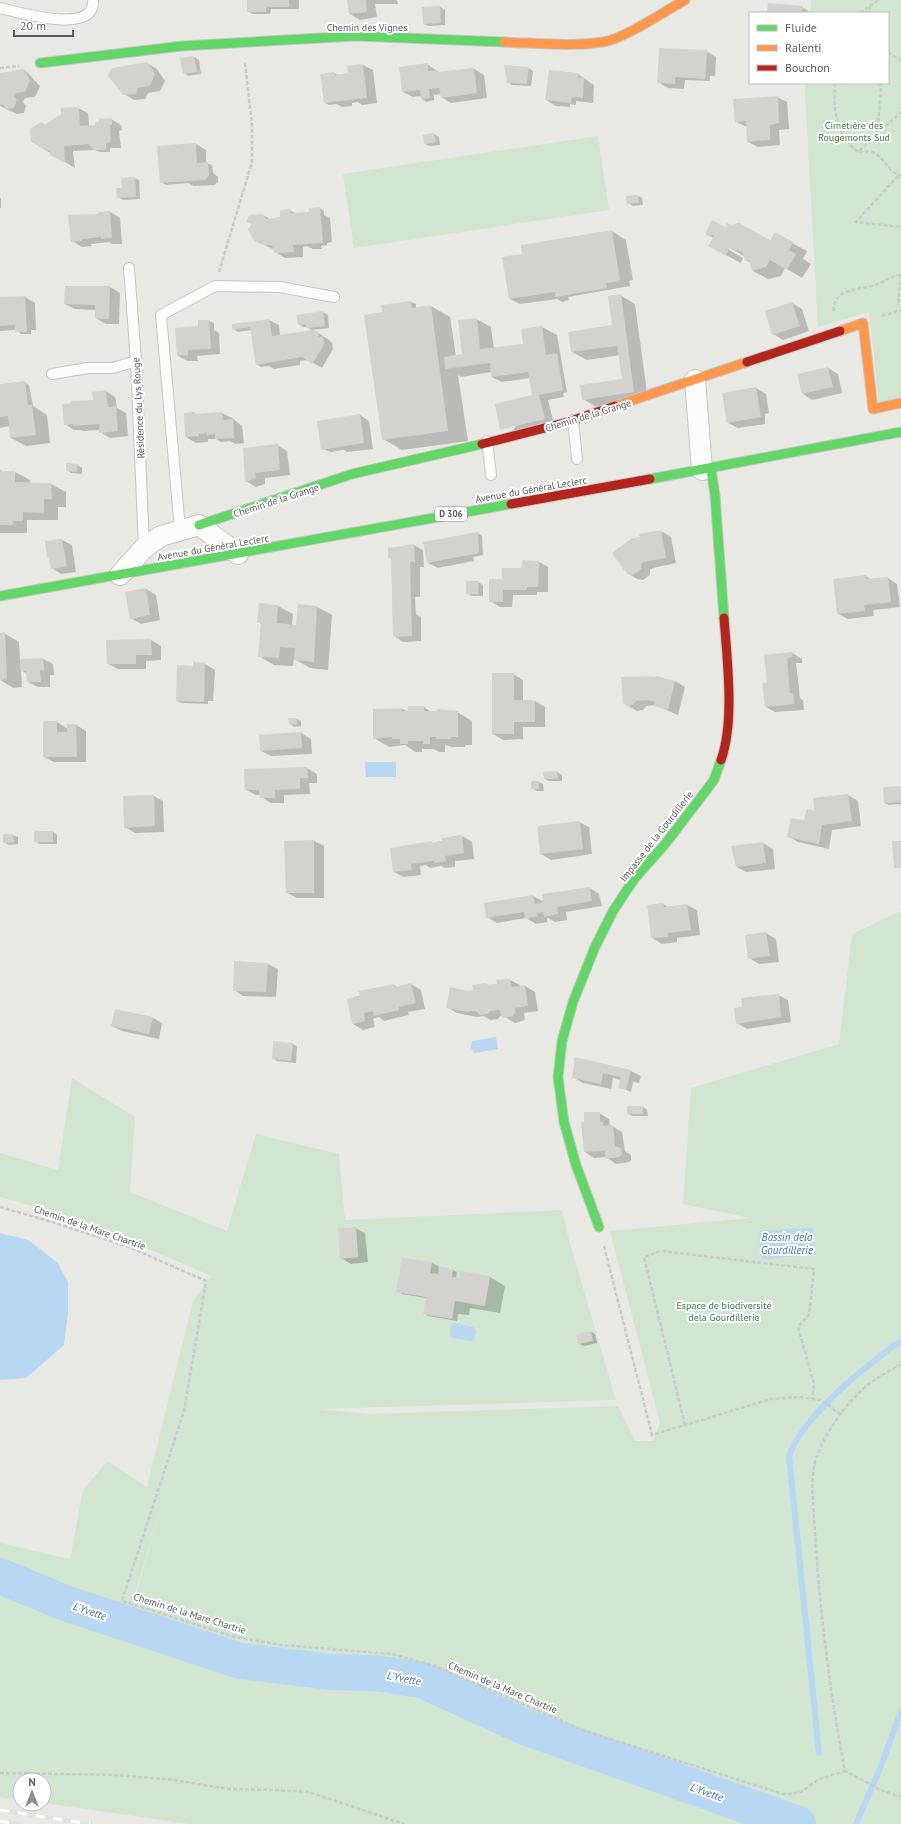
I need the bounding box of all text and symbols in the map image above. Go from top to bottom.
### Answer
scale bar [14,12,73,38]
legend [749,12,889,84]
text: 20 m [20,18,46,33]
text: Fluide [785,20,817,35]
street label: Chemin des Vignes [327,21,407,34]
text: Ralenti [785,40,821,55]
text: Bouchon [785,60,830,75]
park label: Cimetière des Rougemonts Sud [818,119,890,144]
street label: Résidence du Lys Rouge [129,357,148,459]
street label: Chemin de la Grange [544,396,633,435]
street label: Avenue du Général Leclerc [474,473,588,506]
street label: Chemin de la Grange [232,480,321,520]
road number: D 306 [435,507,467,521]
street label: Avenue du Général Leclerc [156,531,270,564]
street label: Impasse de la Gourdillerie [617,788,696,884]
street label: Chemin de la Mare Chartrie [32,1202,147,1253]
water label: Bassin dela Gourdillerie [761,1230,813,1257]
park label: Espace de biodiversité dela Gourdillerie [676,1299,772,1324]
street label: Chemin de la Mare Chartrie [132,1590,248,1637]
water label: L'Yvette [72,1599,108,1623]
street label: Chemin de la Mare Chartrie [446,1659,559,1716]
water label: L'Yvette [386,1668,422,1688]
north arrow [12,1772,52,1812]
text: N [28,1775,36,1789]
water label: L'Yvette [689,1780,725,1804]

